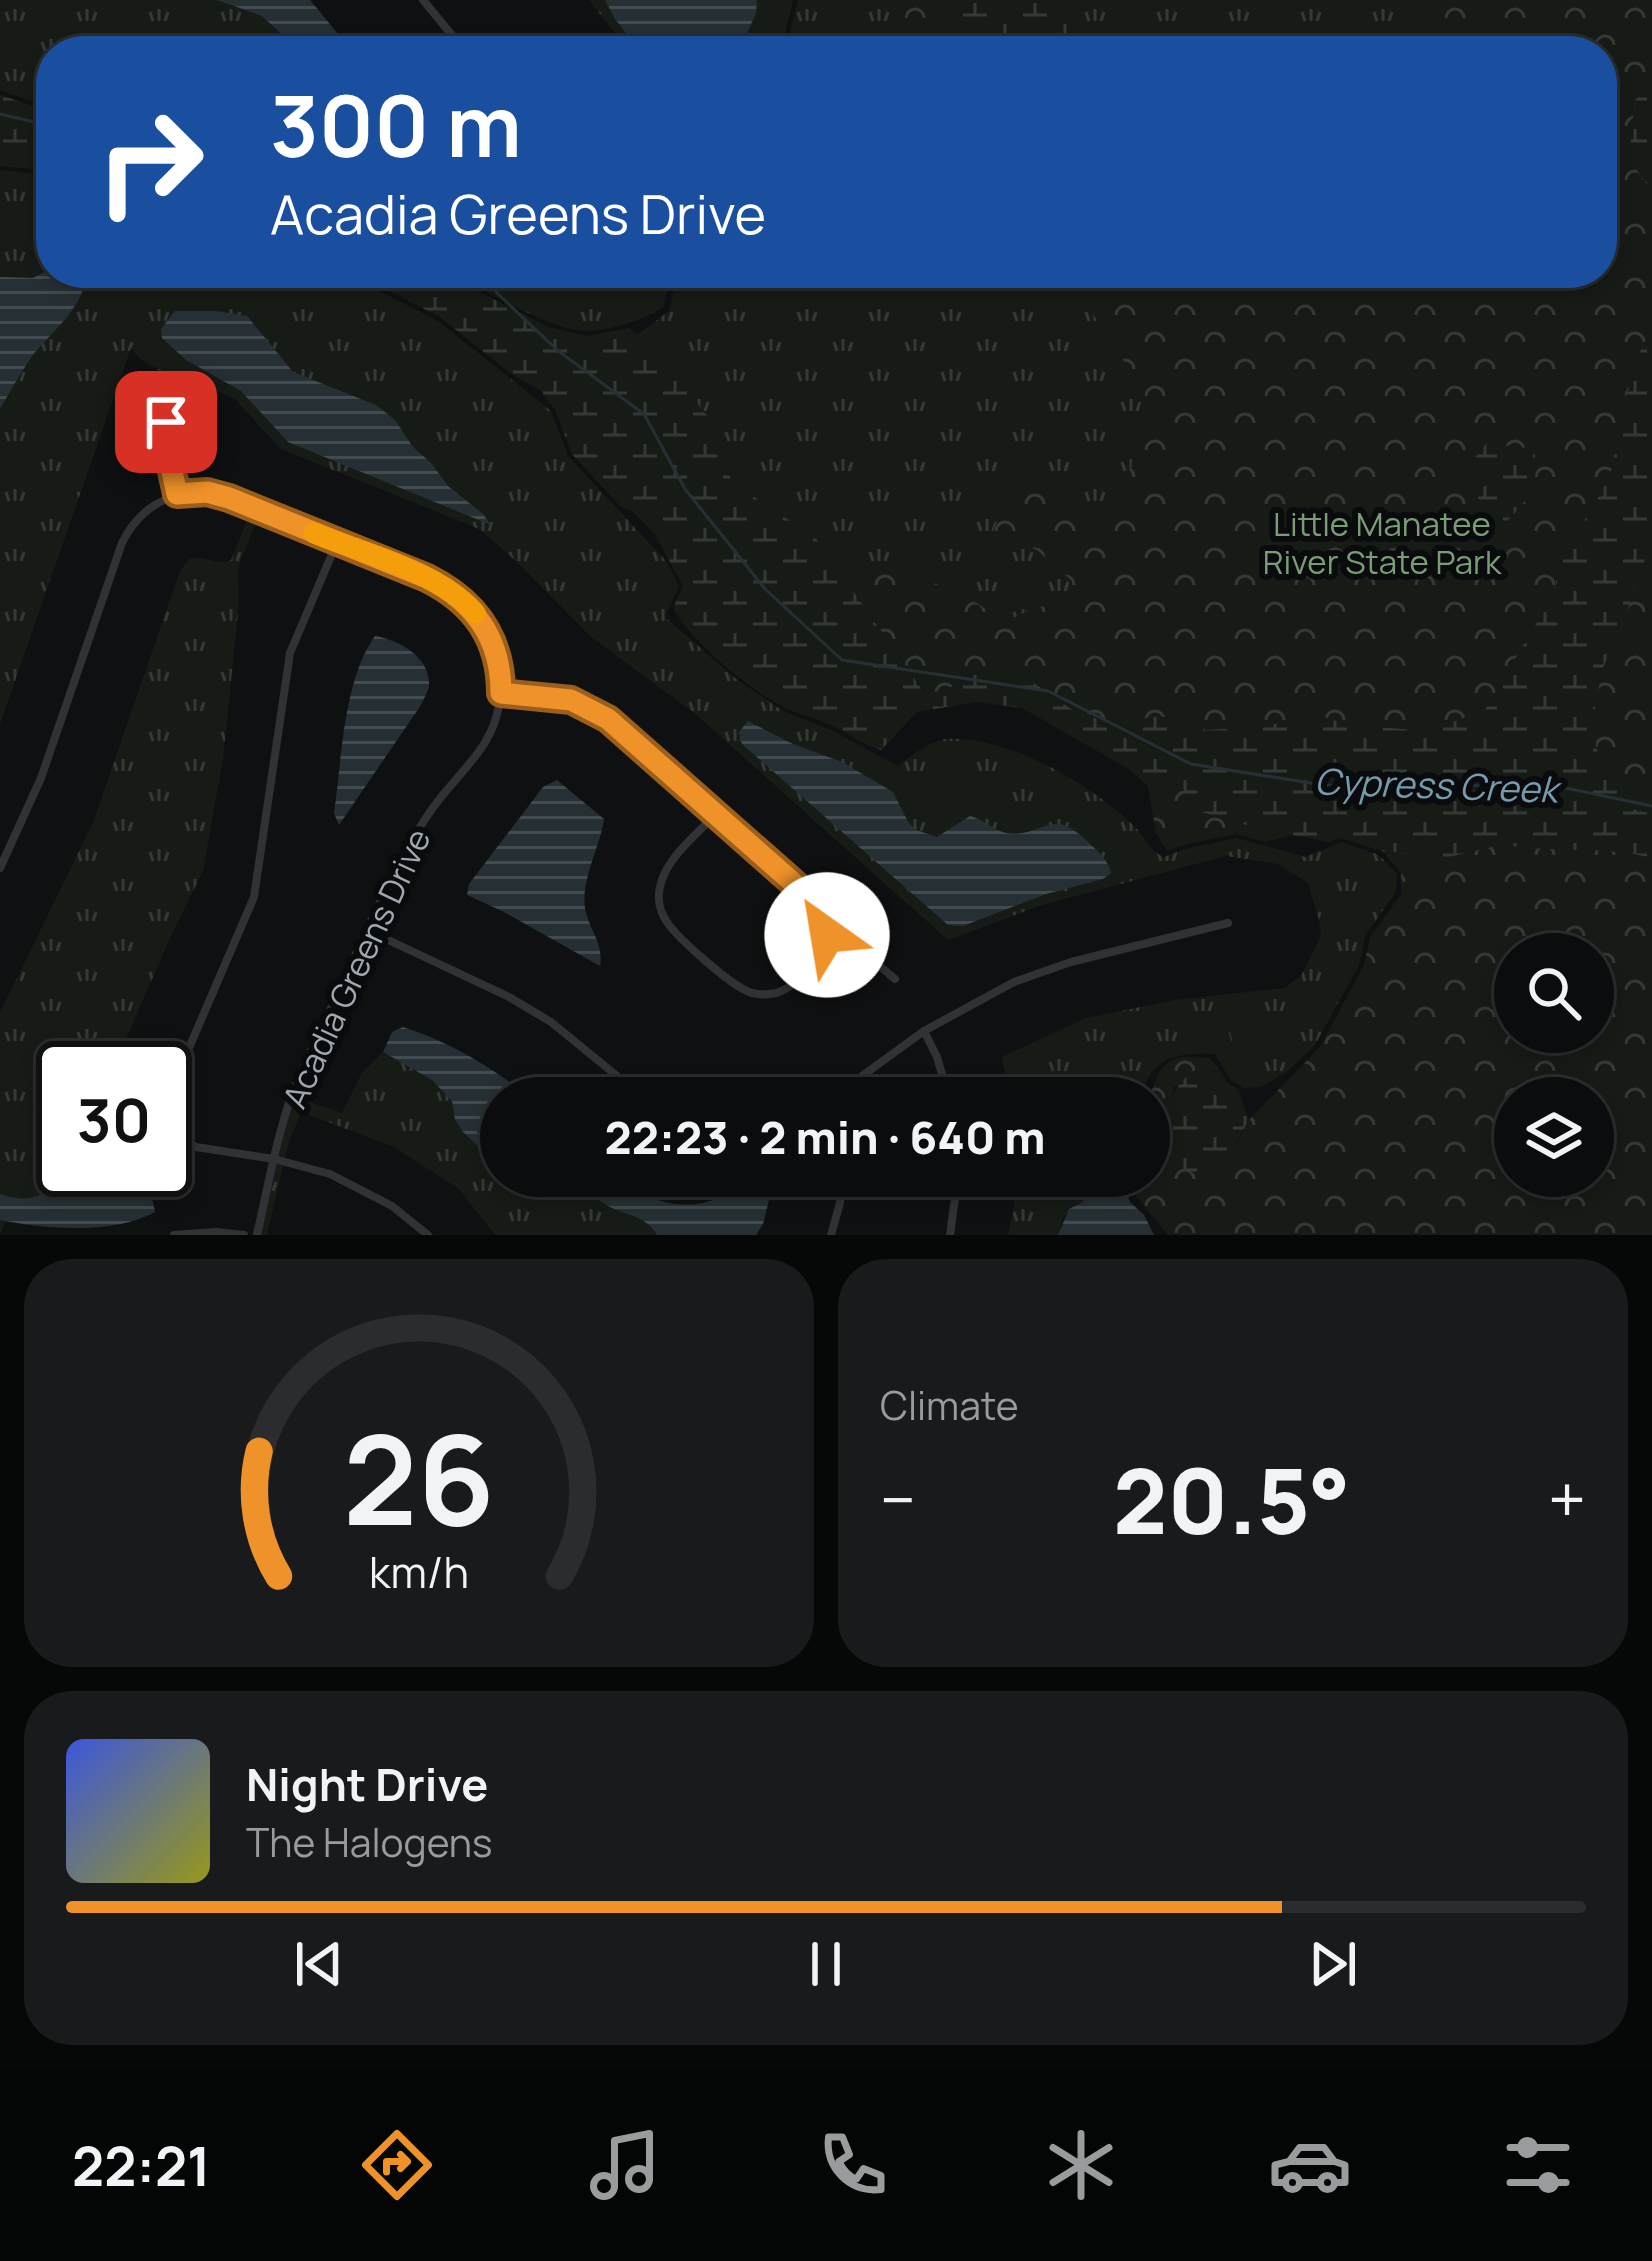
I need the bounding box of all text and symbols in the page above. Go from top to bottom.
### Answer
text: 300 m [270,67,522,182]
icon: right [72,84,228,240]
text: Acadia Greens Drive [270,176,766,250]
pin [115,371,217,473]
icon: arrive [133,389,199,455]
park label: Little Manatee River State Park [1263,501,1503,584]
water label: Cypress Creek [1314,756,1563,814]
street label: Acadia Greens Drive [272,821,440,1115]
position arrow [764,872,890,998]
map controls [1494,933,1614,1197]
button: search [1494,933,1614,1053]
speed limit sign: 30 [36,1041,192,1197]
button: layers [1494,1077,1614,1197]
text: 22:23 · 2 min · 640 m [605,1106,1045,1168]
text: Climate [880,1378,1019,1432]
text: 26 [343,1392,495,1562]
text: 20.5° [1113,1438,1350,1561]
text: − [880,1454,916,1544]
text: + [1548,1454,1586,1544]
text: km/h [369,1542,469,1601]
text: Night Drive [246,1753,488,1815]
text: The Halogens [246,1815,493,1869]
icon: previous [286,1931,352,1997]
icon: pause [793,1931,859,1997]
icon: next [1300,1931,1366,1997]
icon: directions [355,2123,439,2207]
icon: music [583,2123,667,2207]
icon: phone [811,2123,895,2207]
icon: climate [1039,2123,1123,2207]
icon: car [1268,2123,1352,2207]
icon: filters [1496,2123,1580,2207]
text: 22:21 [72,2128,211,2202]

